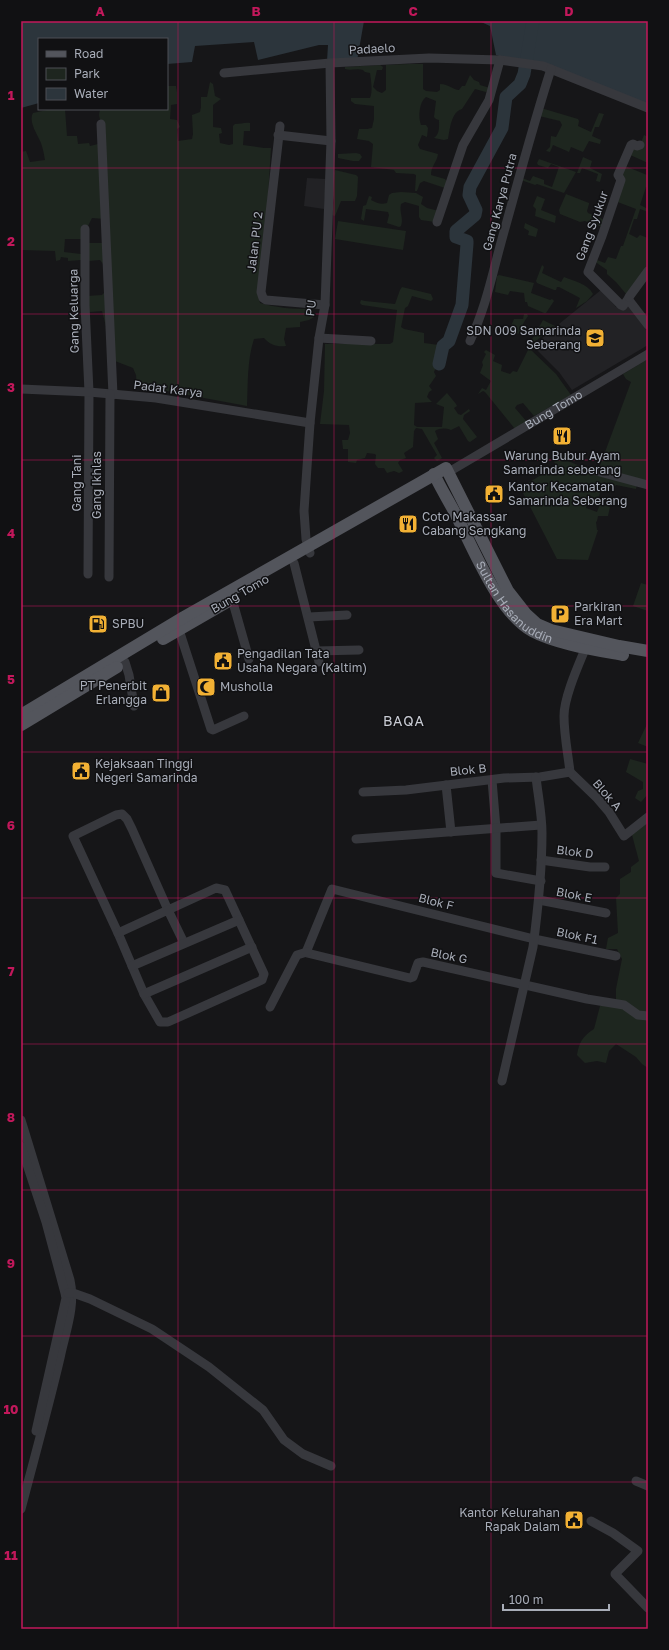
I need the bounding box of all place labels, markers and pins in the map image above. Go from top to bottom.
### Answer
place label: SDN 009 Samarinda Seberang [466,323,581,352]
school or university icon: SDN 009 Samarinda Seberang [584,327,606,349]
restaurant icon: Warung Bubur Ayam Samarinda seberang [551,425,573,447]
place label: Warung Bubur Ayam Samarinda seberang [503,448,621,477]
place label: Kantor Kecamatan Samarinda Seberang [508,479,627,508]
public building icon: Kantor Kecamatan Samarinda Seberang [483,483,505,505]
place label: Coto Makassar Cabang Sengkang [422,509,526,538]
restaurant icon: Coto Makassar Cabang Sengkang [397,513,419,535]
place label: Parkiran Era Mart [574,599,623,628]
parking icon: Parkiran Era Mart [549,603,571,625]
fuel station icon: SPBU [87,613,109,635]
place label: SPBU [112,616,144,631]
place label: Pengadilan Tata Usaha Negara (Kaltim) [237,646,367,675]
public building icon: Pengadilan Tata Usaha Negara (Kaltim) [212,650,234,672]
mosque icon: Musholla [195,676,217,698]
place label: PT Penerbit Erlangga [80,678,147,707]
place label: Musholla [220,679,273,694]
shop icon: PT Penerbit Erlangga [150,682,172,704]
place label: Kejaksaan Tinggi Negeri Samarinda [95,756,198,785]
public building icon: Kejaksaan Tinggi Negeri Samarinda [70,760,92,782]
place label: Kantor Kelurahan Rapak Dalam [459,1505,560,1534]
public building icon: Kantor Kelurahan Rapak Dalam [563,1509,585,1531]

